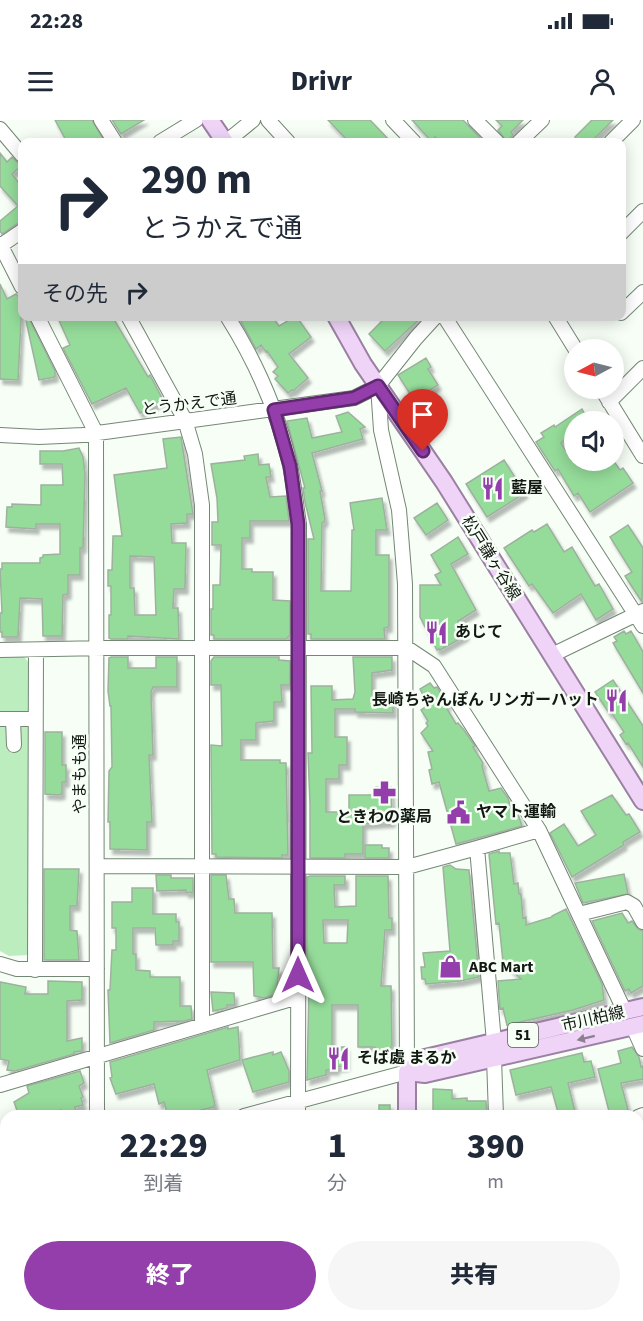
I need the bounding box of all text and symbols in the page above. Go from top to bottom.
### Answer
text: 22:28 [30,5,83,37]
text: Drivr [291,62,352,101]
icon: menu [24,65,57,98]
icon: person [586,65,619,98]
text: 290 m [141,150,252,210]
icon: right [42,162,120,240]
text: とうかえで通 [141,209,302,248]
icon: right [120,276,153,309]
text: その先 [42,278,108,310]
north arrow [564,339,624,399]
map controls [564,339,624,471]
street label: とうかえで通 [140,387,238,421]
pin [397,389,448,451]
icon: arrive [406,398,439,431]
button: sound [564,411,624,471]
restaurant icon: 藍屋 [480,475,506,501]
place label: 藍屋 [511,477,543,499]
street label: 松戸鎌ヶ谷線 [456,511,526,605]
restaurant icon: あじて [424,619,450,645]
place label: あじて [455,621,503,643]
restaurant icon: 長崎ちゃんぽん リンガーハット [604,687,630,713]
place label: 長崎ちゃんぽん リンガーハット [372,689,599,711]
street label: やまもも通 [69,734,91,814]
pharmacy icon: ときわの薬局 [371,779,397,805]
public building icon: ヤマト運輸 [445,799,471,825]
place label: ヤマト運輸 [476,801,556,823]
place label: ときわの薬局 [336,806,432,828]
position arrow [266,943,330,1007]
shop icon: ABC Mart [438,954,464,980]
place label: ABC Mart [468,956,533,978]
street label: 市川柏線 [559,1001,627,1037]
road number: 51 [508,1023,538,1047]
one-way arrow [577,1034,595,1044]
restaurant icon: そば處 まるか [326,1045,352,1071]
place label: そば處 まるか [357,1047,456,1069]
text: 22:29 [120,1120,208,1171]
text: 1 [328,1120,347,1171]
text: 390 [467,1121,524,1172]
text: m [487,1168,504,1196]
text: 到着 [144,1170,184,1198]
text: 分 [327,1170,347,1198]
button: 終了 [24,1241,316,1310]
button: 共有 [328,1241,620,1310]

